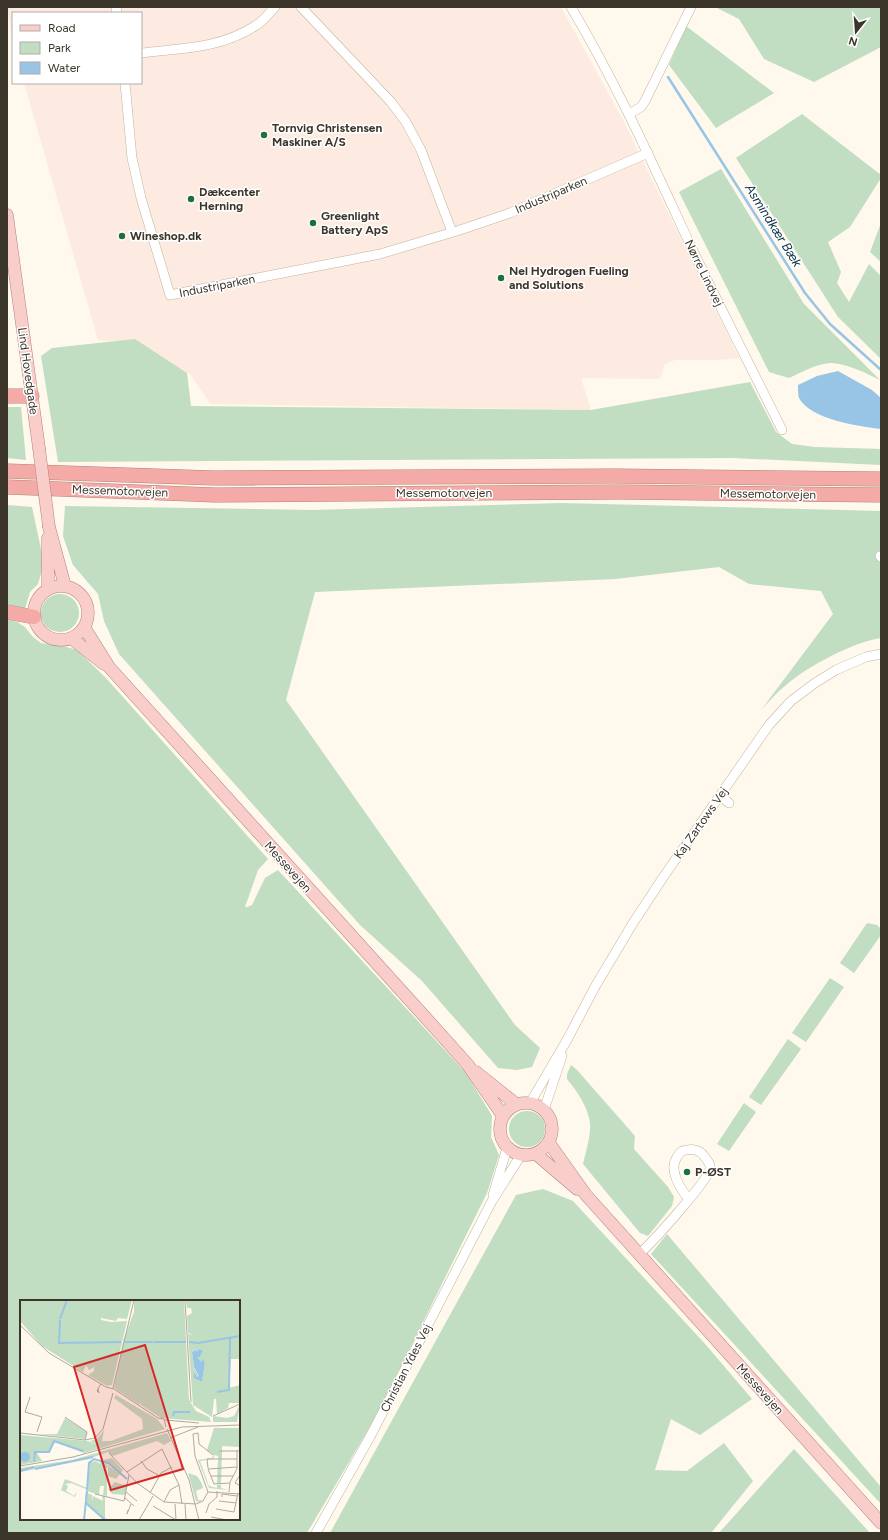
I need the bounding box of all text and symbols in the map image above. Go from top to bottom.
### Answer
legend [12,12,142,84]
north arrow [836,12,876,52]
text: Road [48,21,76,35]
text: N [847,34,859,49]
text: Park [48,41,71,55]
text: Water [48,61,80,75]
place label: Tornvig Christensen Maskiner A/S [272,121,383,149]
marker: Tornvig Christensen Maskiner A/S [259,130,269,140]
street label: Industriparken [513,173,589,216]
water label: Asmindkær Bæk [742,180,805,270]
place label: Dækcenter Herning [199,185,260,213]
marker: Dækcenter Herning [186,194,196,204]
place label: Greenlight Battery ApS [321,209,388,237]
marker: Greenlight Battery ApS [308,218,318,228]
place label: Wineshop.dk [130,229,202,243]
marker: Wineshop.dk [117,231,127,241]
street label: Nørre Lindvej [682,237,726,309]
place label: Nel Hydrogen Fueling and Solutions [509,264,629,292]
street label: Industriparken [178,272,256,300]
marker: Nel Hydrogen Fueling and Solutions [496,273,506,283]
street label: Lind Hovedgade [15,326,41,416]
street label: Messemotorvejen [72,482,169,500]
street label: Messemotorvejen [396,486,492,500]
street label: Messemotorvejen [720,486,817,502]
street label: Kaj Zartows Vej [671,784,731,862]
street label: Messevejen [262,839,315,895]
place label: P-ØST [695,1165,731,1179]
marker: P-ØST [682,1167,692,1177]
inset map [20,1300,240,1520]
street label: Christian Ydes Vej [378,1322,434,1414]
street label: Messevejen [734,1361,787,1417]

